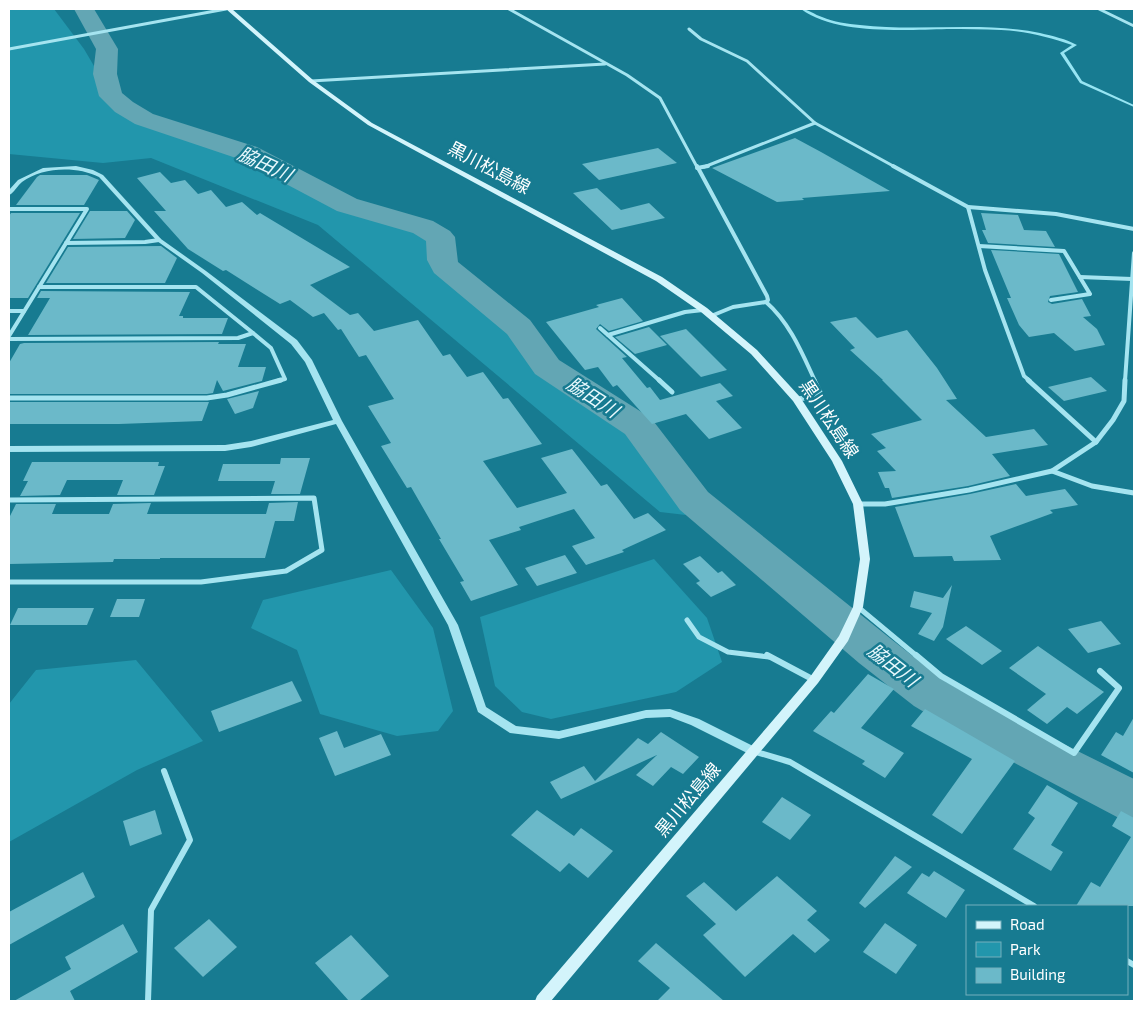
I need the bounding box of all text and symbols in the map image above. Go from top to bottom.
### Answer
street label: 黒川松島線 [445,136,534,198]
water label: 脇田川 [235,141,298,187]
water label: 脇田川 [563,371,625,423]
street label: 黒川松島線 [796,375,864,462]
water label: 脇田川 [864,638,924,692]
street label: 黒川松島線 [650,758,725,841]
legend [966,905,1128,995]
text: Road [1010,915,1045,933]
text: Park [1010,940,1041,958]
text: Building [1010,965,1066,983]

